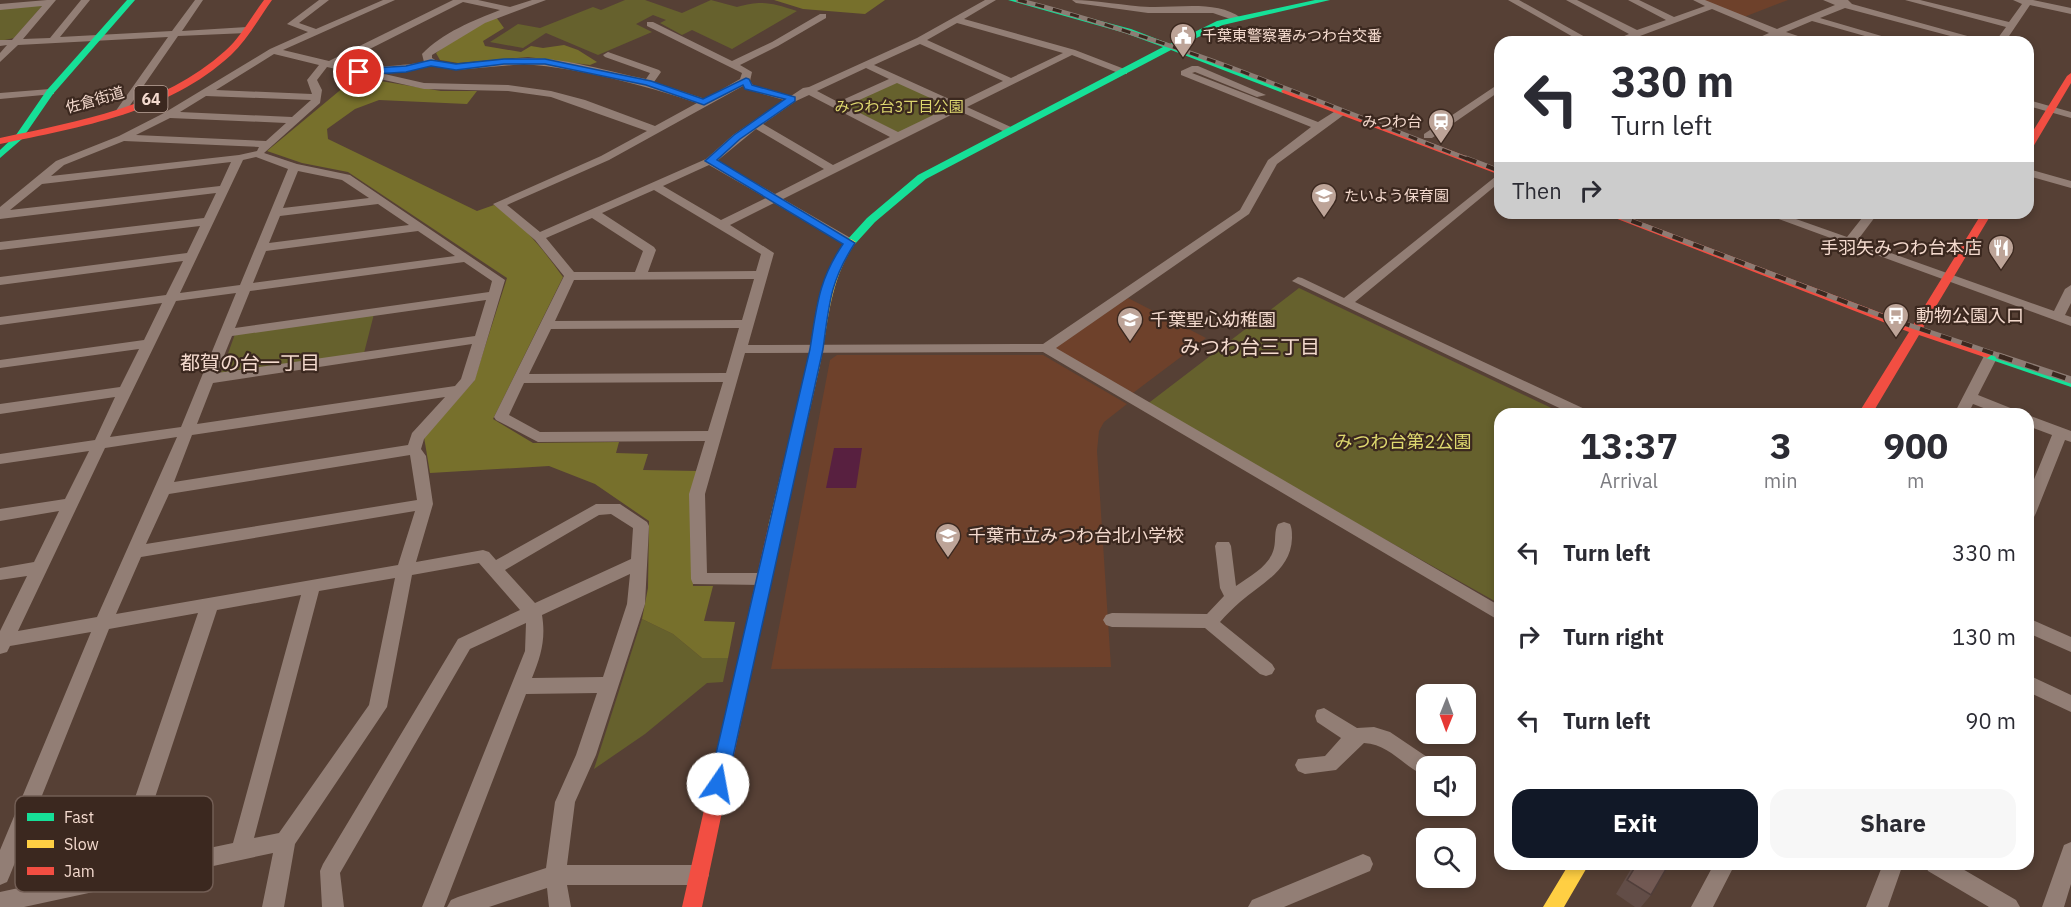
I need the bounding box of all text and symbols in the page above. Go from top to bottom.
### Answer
public building icon: 千葉東警察署みつわ台交番 [1168,21,1198,59]
place label: 千葉東警察署みつわ台交番 [1202,26,1382,45]
pin [333,46,384,97]
text: 330 m [1611,54,1734,109]
icon: arrive [342,55,375,88]
icon: left [1512,60,1590,138]
street label: 佐倉街道 [63,82,126,117]
road number: 64 [134,86,168,112]
park label: みつわ台3丁目公園 [834,97,964,116]
station icon: みつわ台 [1426,107,1456,145]
text: Turn left [1611,107,1712,142]
place label: みつわ台 [1362,112,1422,131]
icon: right [1574,174,1607,207]
text: Then [1512,176,1562,205]
school or university icon: たいよう保育園 [1309,181,1339,219]
place label: たいよう保育園 [1344,186,1449,205]
restaurant icon: 手羽矢みつわ台本店 [1986,233,2016,271]
place label: 手羽矢みつわ台本店 [1820,236,1982,259]
bus stop icon: 動物公園入口 [1881,301,1911,339]
place label: 動物公園入口 [1916,304,2024,327]
school or university icon: 千葉聖心幼稚園 [1115,305,1145,343]
place label: 千葉聖心幼稚園 [1150,308,1276,331]
district label: みつわ台三丁目 [1180,333,1320,360]
district label: 都賀の台一丁目 [180,349,320,376]
text: 13:37 [1580,422,1678,469]
text: 3 [1770,422,1792,469]
text: 900 [1883,422,1948,469]
park label: みつわ台第2公園 [1335,430,1471,453]
text: Arrival [1600,467,1658,494]
text: min [1764,467,1798,494]
text: m [1907,467,1925,494]
school or university icon: 千葉市立みつわ台北小学校 [933,521,963,559]
place label: 千葉市立みつわ台北小学校 [968,524,1184,547]
icon: left [1512,536,1545,569]
text: Turn left [1563,538,1651,567]
text: 330 m [1952,538,2016,567]
icon: right [1512,620,1545,653]
text: Turn right [1563,622,1664,651]
text: 130 m [1952,622,2016,651]
north arrow [1416,684,1476,744]
map controls [1416,684,1476,888]
icon: left [1512,704,1545,737]
text: Turn left [1563,706,1651,735]
text: 90 m [1965,706,2016,735]
position arrow [686,752,750,816]
button: sound [1416,756,1476,816]
button: Exit [1512,789,1758,858]
button: Share [1770,789,2016,858]
legend [15,796,213,892]
text: Fast [64,807,94,827]
button: search [1416,828,1476,888]
text: Slow [64,834,99,854]
text: Jam [64,861,95,881]

